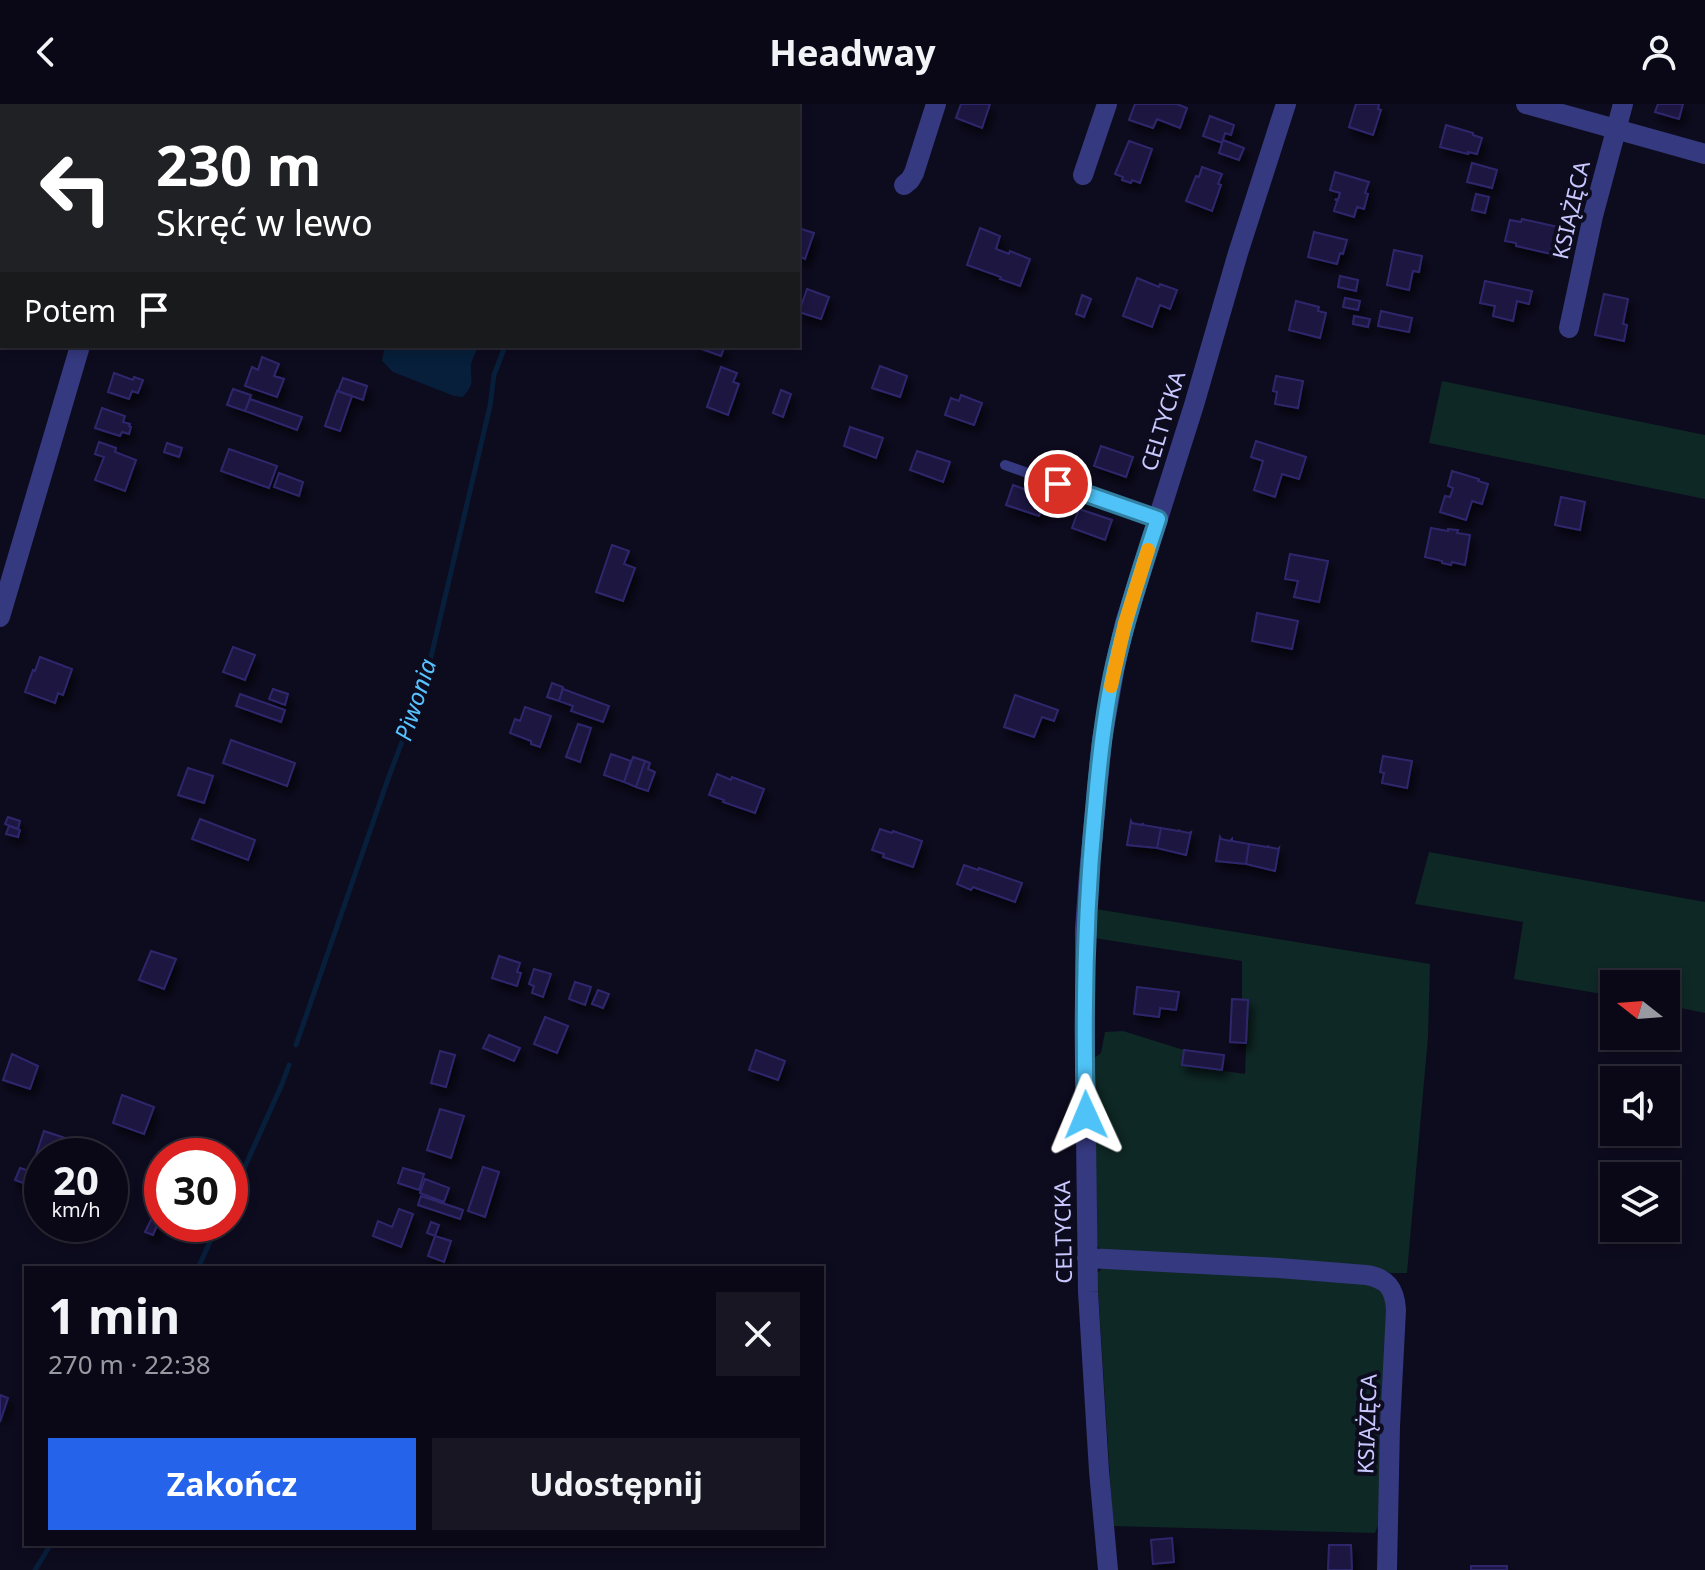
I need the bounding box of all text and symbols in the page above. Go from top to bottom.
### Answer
text: Headway [769,28,936,77]
icon: back [24,30,68,74]
icon: person [1637,30,1681,74]
text: 230 m [156,126,321,202]
icon: left [24,136,128,240]
street label: KSIĄŻĘCA [1544,157,1596,262]
text: Skręć w lewo [156,198,373,247]
icon: arrive [132,288,176,332]
text: Potem [24,290,116,331]
street label: CELTYCKA [1133,366,1192,474]
pin [1024,450,1092,518]
icon: arrive [1036,462,1080,506]
water label: Piwonia [386,654,443,745]
north arrow [1600,970,1680,1050]
map controls [1600,970,1680,1242]
button: sound [1600,1066,1680,1146]
position arrow [1044,1073,1128,1157]
speed limit sign: 30 [144,1138,248,1242]
text: 20 [53,1152,99,1207]
button: layers [1600,1162,1680,1242]
street label: CELTYCKA [1046,1179,1078,1284]
text: km/h [51,1196,101,1223]
text: 1 min [48,1283,180,1348]
button: close [716,1292,800,1376]
text: 270 m · 22:38 [48,1346,211,1382]
street label: KSIĄŻĘCA [1349,1373,1383,1474]
button: Zakończ [48,1438,416,1530]
button: Udostępnij [432,1438,800,1530]

